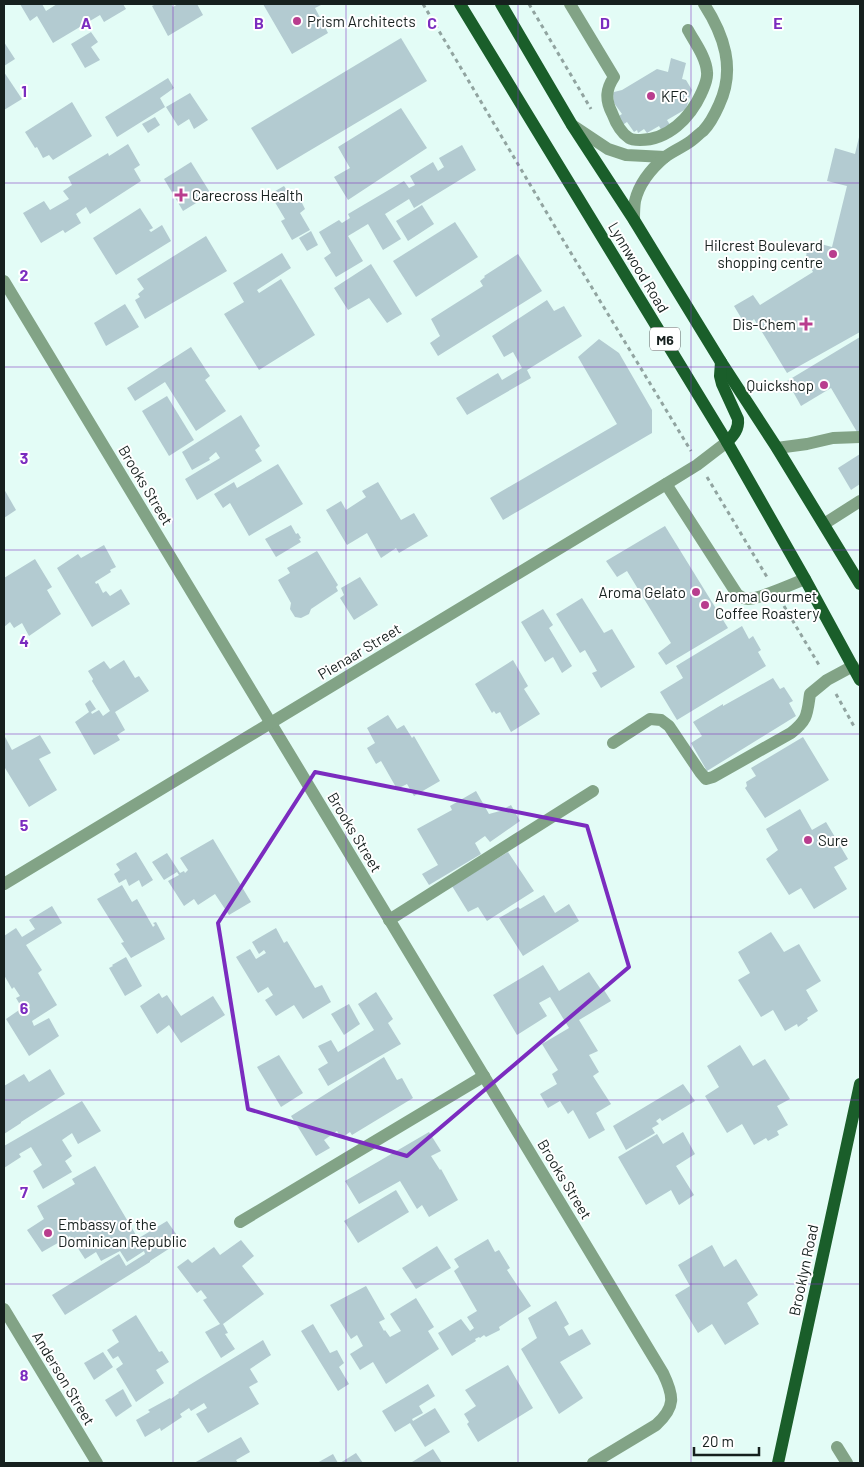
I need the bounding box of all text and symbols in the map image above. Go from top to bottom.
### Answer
place label: Prism Architects [307,12,416,30]
text: A [81,13,92,32]
text: B [254,13,264,32]
text: C [427,13,437,32]
text: D [600,13,610,32]
text: E [773,13,783,32]
marker: Prism Architects [291,15,303,27]
text: 1 [21,81,27,100]
place label: KFC [661,87,688,105]
marker: KFC [645,90,657,102]
place label: Carecross Health [192,186,303,204]
marker: Carecross Health [174,188,188,202]
street label: Lynnwood Road [605,218,673,316]
place label: Hilcrest Boulevard shopping centre [704,236,823,271]
marker: Hilcrest Boulevard shopping centre [827,248,839,260]
text: 2 [20,265,29,284]
place label: Dis-Chem [732,315,796,333]
marker: Dis-Chem [800,318,812,330]
road number: M6 [650,328,680,350]
place label: Quickshop [747,376,814,394]
marker: Quickshop [818,379,830,391]
street label: Brooks Street [115,442,177,528]
text: 3 [20,448,28,467]
place label: Aroma Gelato [599,583,686,601]
marker: Aroma Gelato [690,586,702,598]
place label: Aroma Gourmet Coffee Roastery [715,587,819,622]
marker: Aroma Gourmet Coffee Roastery [699,599,711,611]
street label: Pienaar Street [314,619,404,683]
text: 4 [19,631,29,650]
street label: Brooks Street [324,789,386,875]
text: 5 [20,815,29,834]
place label: Sure [818,831,848,849]
marker: Sure [802,834,814,846]
text: 6 [20,998,29,1017]
street label: Brooks Street [534,1136,596,1222]
text: 7 [20,1182,28,1201]
place label: Embassy of the Dominican Republic [58,1215,187,1250]
street label: Brooklyn Road [784,1223,822,1317]
marker: Embassy of the Dominican Republic [42,1227,54,1239]
street label: Anderson Street [29,1328,99,1428]
text: 8 [20,1365,29,1384]
scale bar [694,1424,759,1456]
text: 20 m [702,1432,734,1450]

